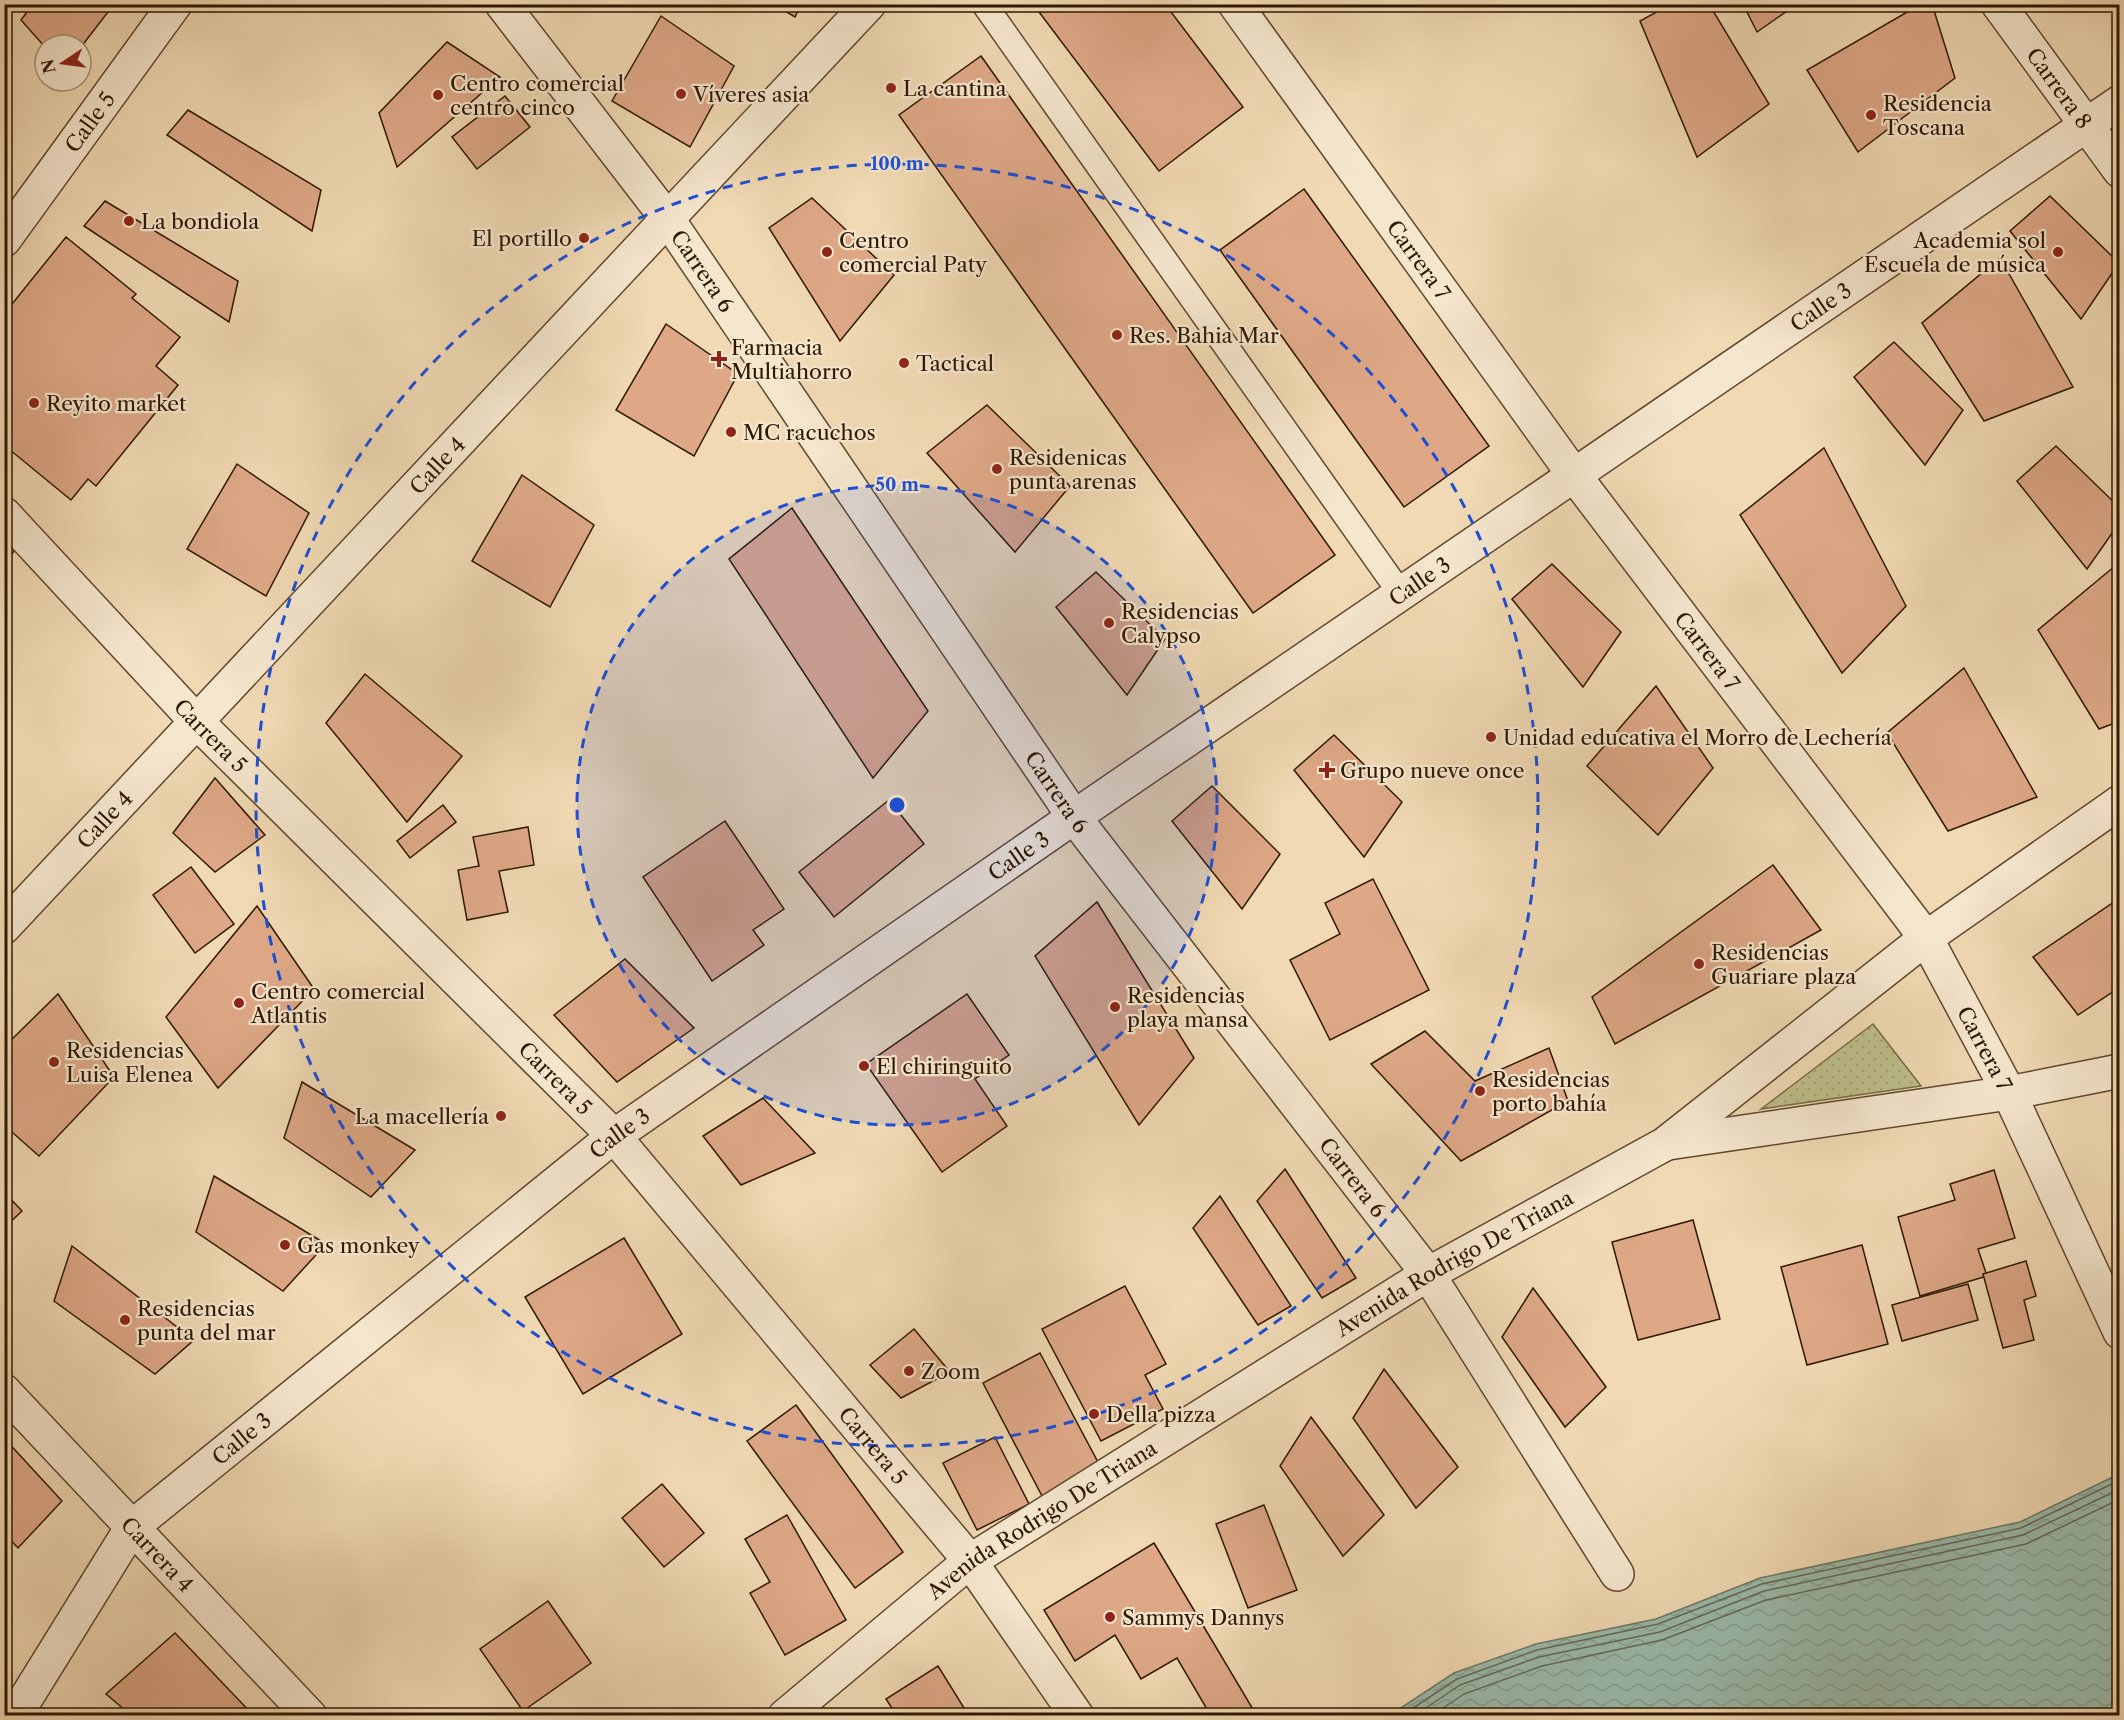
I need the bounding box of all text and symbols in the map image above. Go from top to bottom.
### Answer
north arrow [33,33,93,93]
street label: Carrera 8 [2021,43,2097,133]
text: N [37,57,60,75]
place label: Centro comercial centro cinco [450,71,624,120]
place label: La cantina [903,76,1007,101]
marker: La cantina [884,81,898,95]
place label: Víveres asia [692,82,810,107]
street label: Calle 5 [59,87,120,157]
marker: Víveres asia [674,87,688,101]
marker: Centro comercial centro cinco [431,88,445,102]
place label: Residencia Toscana [1883,91,1993,140]
marker: Residencia Toscana [1864,108,1878,122]
text: 100 m [870,153,924,175]
place label: La bondiola [141,209,260,234]
marker: La bondiola [122,214,136,228]
street label: Carrera 7 [1382,215,1456,305]
street label: Carrera 6 [666,225,740,317]
place label: El portillo [472,226,572,251]
place label: Centro comercial Paty [839,228,987,277]
place label: Academia sol Escuela de música [1864,228,2047,277]
marker: El portillo [577,231,591,245]
marker: Centro comercial Paty [820,245,834,259]
marker: Academia sol Escuela de música [2051,245,2065,259]
street label: Calle 3 [1785,277,1856,336]
place label: Res. Bahia Mar [1129,323,1279,348]
marker: Res. Bahia Mar [1110,328,1124,342]
place label: Farmacia Multiahorro [731,335,852,384]
place label: Tactical [916,351,994,376]
marker: Farmacia Multiahorro [712,352,726,366]
marker: Tactical [897,356,911,370]
place label: Reyito market [46,391,187,416]
marker: Reyito market [27,396,41,410]
place label: MC racuchos [743,420,876,445]
marker: MC racuchos [724,425,738,439]
street label: Calle 4 [404,432,470,499]
place label: Residenicas punta arenas [1009,445,1137,494]
marker: Residenicas punta arenas [990,462,1004,476]
text: 50 m [875,474,919,496]
street label: Calle 3 [1384,551,1455,611]
place label: Residencias Calypso [1121,599,1239,648]
street label: Carrera 7 [1670,606,1746,695]
marker: Residencias Calypso [1102,616,1116,630]
street label: Carrera 5 [169,694,252,777]
place label: Unidad educativa el Morro de Lechería [1503,725,1893,750]
marker: Unidad educativa el Morro de Lechería [1484,730,1498,744]
street label: Carrera 6 [1020,746,1094,838]
place label: Grupo nueve once [1340,758,1525,783]
marker: Grupo nueve once [1318,761,1336,779]
street label: Calle 4 [71,786,137,853]
centre of rings [887,795,907,815]
street label: Calle 3 [983,826,1054,885]
place label: Residencias Guariare plaza [1711,940,1857,989]
marker: Residencias Guariare plaza [1692,957,1706,971]
place label: Centro comercial Atlantis [250,979,425,1028]
place label: Residencias playa mansa [1127,983,1249,1032]
marker: Centro comercial Atlantis [232,996,246,1010]
marker: Residencias playa mansa [1108,1000,1122,1014]
street label: Carrera 7 [1952,1002,2018,1095]
street label: Carrera 5 [514,1036,597,1120]
place label: Residencias Luisa Elenea [66,1038,194,1087]
place label: El chiringuito [876,1054,1012,1079]
marker: Residencias Luisa Elenea [47,1055,61,1069]
marker: El chiringuito [857,1059,871,1073]
place label: Residencias porto bahía [1492,1067,1610,1116]
marker: Residencias porto bahía [1473,1084,1487,1098]
street label: Calle 3 [584,1103,654,1164]
place label: La macellería [355,1104,490,1129]
marker: La macellería [494,1109,508,1123]
street label: Carrera 6 [1314,1132,1392,1222]
street label: Avenida Rodrigo De Triana [1330,1184,1578,1342]
place label: Gas monkey [297,1233,420,1258]
marker: Gas monkey [278,1238,292,1252]
place label: Residencias punta del mar [137,1296,276,1345]
marker: Residencias punta del mar [118,1313,132,1327]
place label: Zoom [921,1359,981,1384]
marker: Zoom [902,1364,916,1378]
street label: Carrera 5 [834,1402,913,1489]
place label: Della pizza [1106,1402,1217,1427]
street label: Calle 3 [207,1407,276,1470]
marker: Della pizza [1087,1407,1101,1421]
street label: Avenida Rodrigo De Triana [921,1434,1162,1605]
street label: Carrera 4 [116,1511,199,1597]
place label: Sammys Dannys [1122,1605,1284,1630]
marker: Sammys Dannys [1103,1610,1117,1624]

